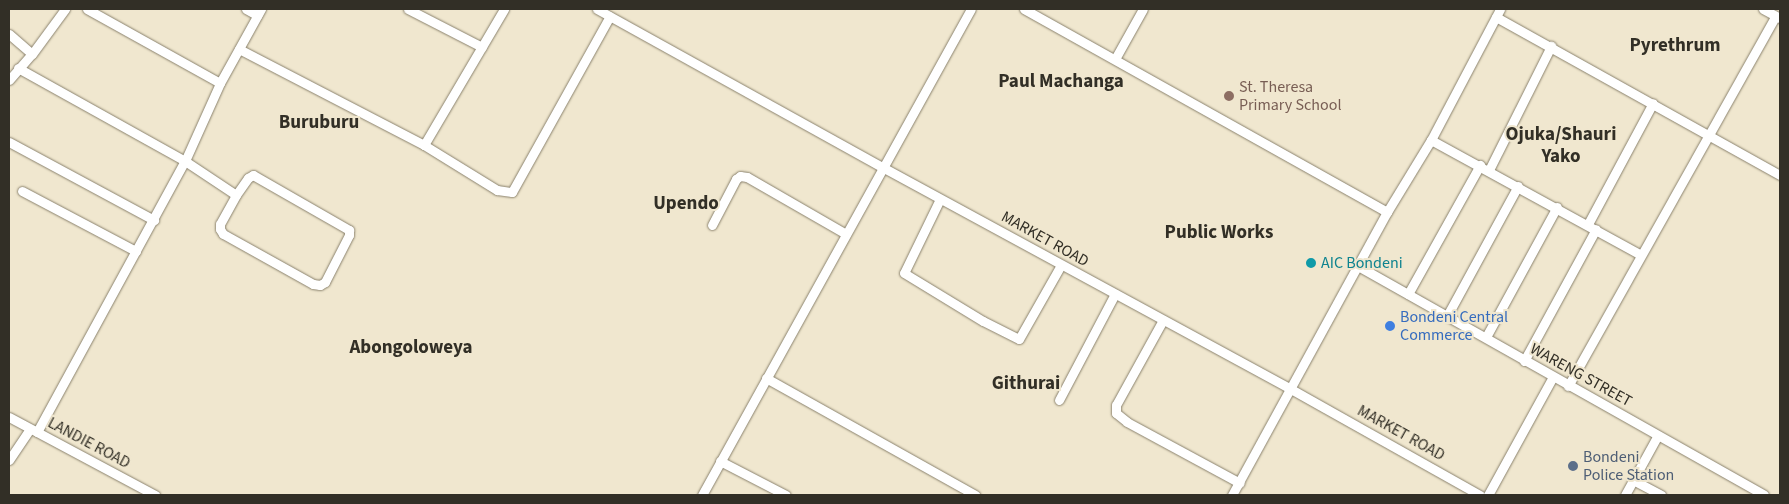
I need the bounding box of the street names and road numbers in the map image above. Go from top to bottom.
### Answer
street label: MARKET ROAD [998,207,1092,271]
street label: WARENG STREET [1527,339,1635,411]
street label: MARKET ROAD [1354,401,1448,465]
street label: LANDIE ROAD [44,413,134,473]

